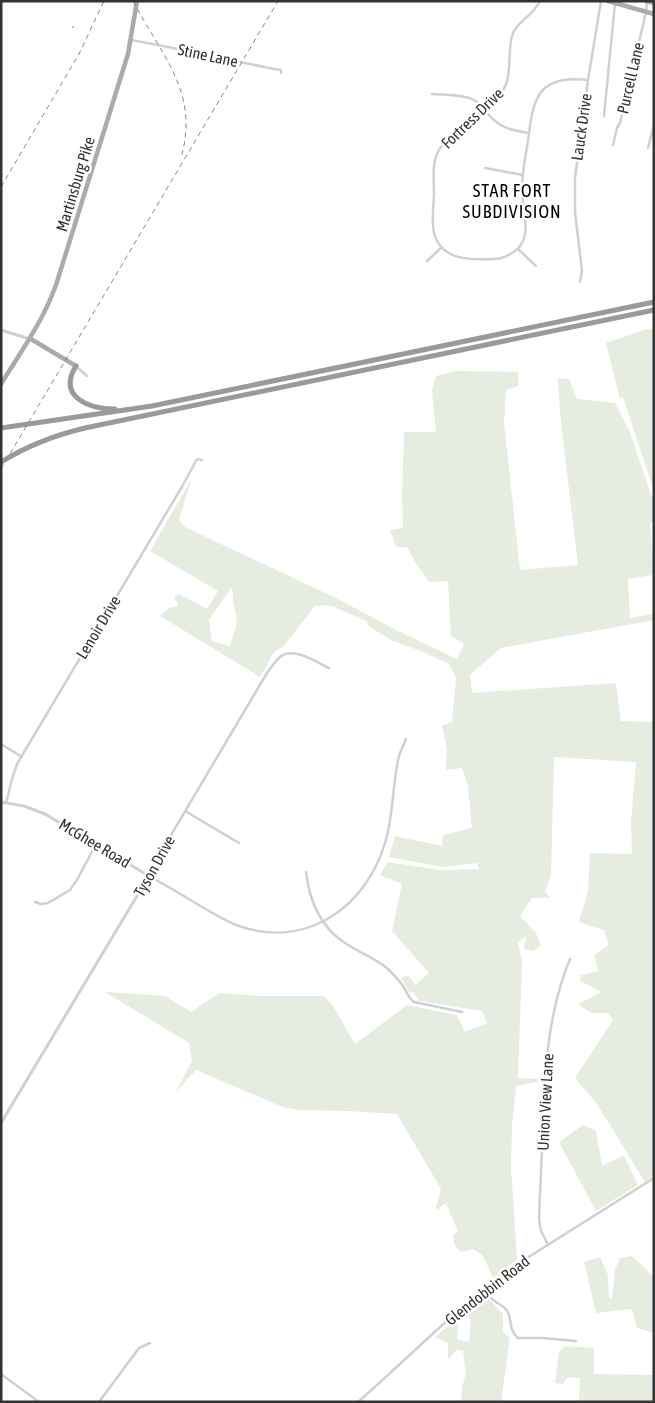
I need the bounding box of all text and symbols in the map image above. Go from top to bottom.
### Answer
street label: Stine Lane [176,40,240,70]
street label: Purcell Lane [613,41,647,115]
street label: Fortress Drive [437,84,507,152]
street label: Lauck Drive [567,92,595,162]
street label: Martinsburg Pike [52,134,99,234]
district label: STAR FORT SUBDIVISION [462,180,562,222]
street label: Lenoir Drive [72,592,124,662]
street label: McGhee Road [56,815,134,871]
street label: Tyson Drive [130,832,179,900]
street label: Union View Lane [533,1053,557,1151]
street label: Glendobbin Road [441,1251,533,1329]

